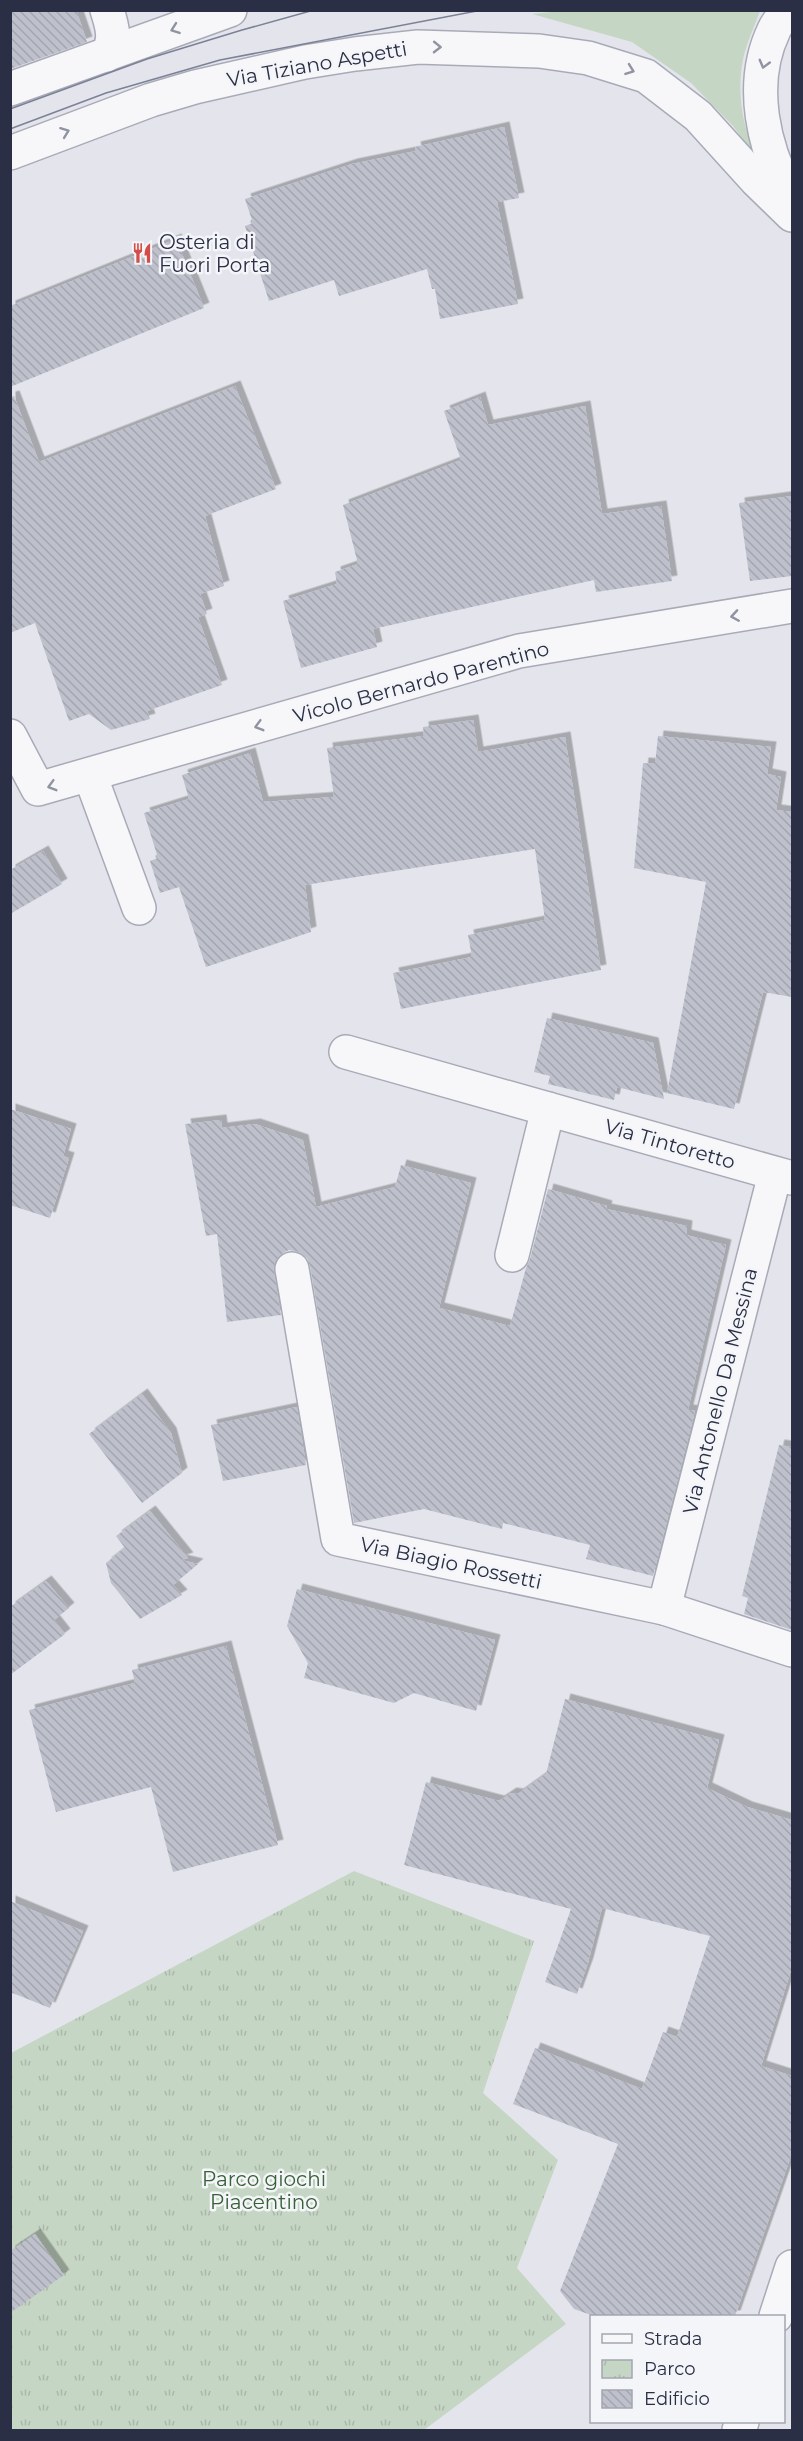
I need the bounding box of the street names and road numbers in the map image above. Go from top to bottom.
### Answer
street label: Via Tiziano Aspetti [225,36,409,92]
street label: Vicolo Bernardo Parentino [290,636,552,728]
street label: Via Tintoretto [602,1114,738,1174]
street label: Via Antonello Da Messina [678,1265,762,1517]
street label: Via Biagio Rossetti [358,1532,544,1594]

